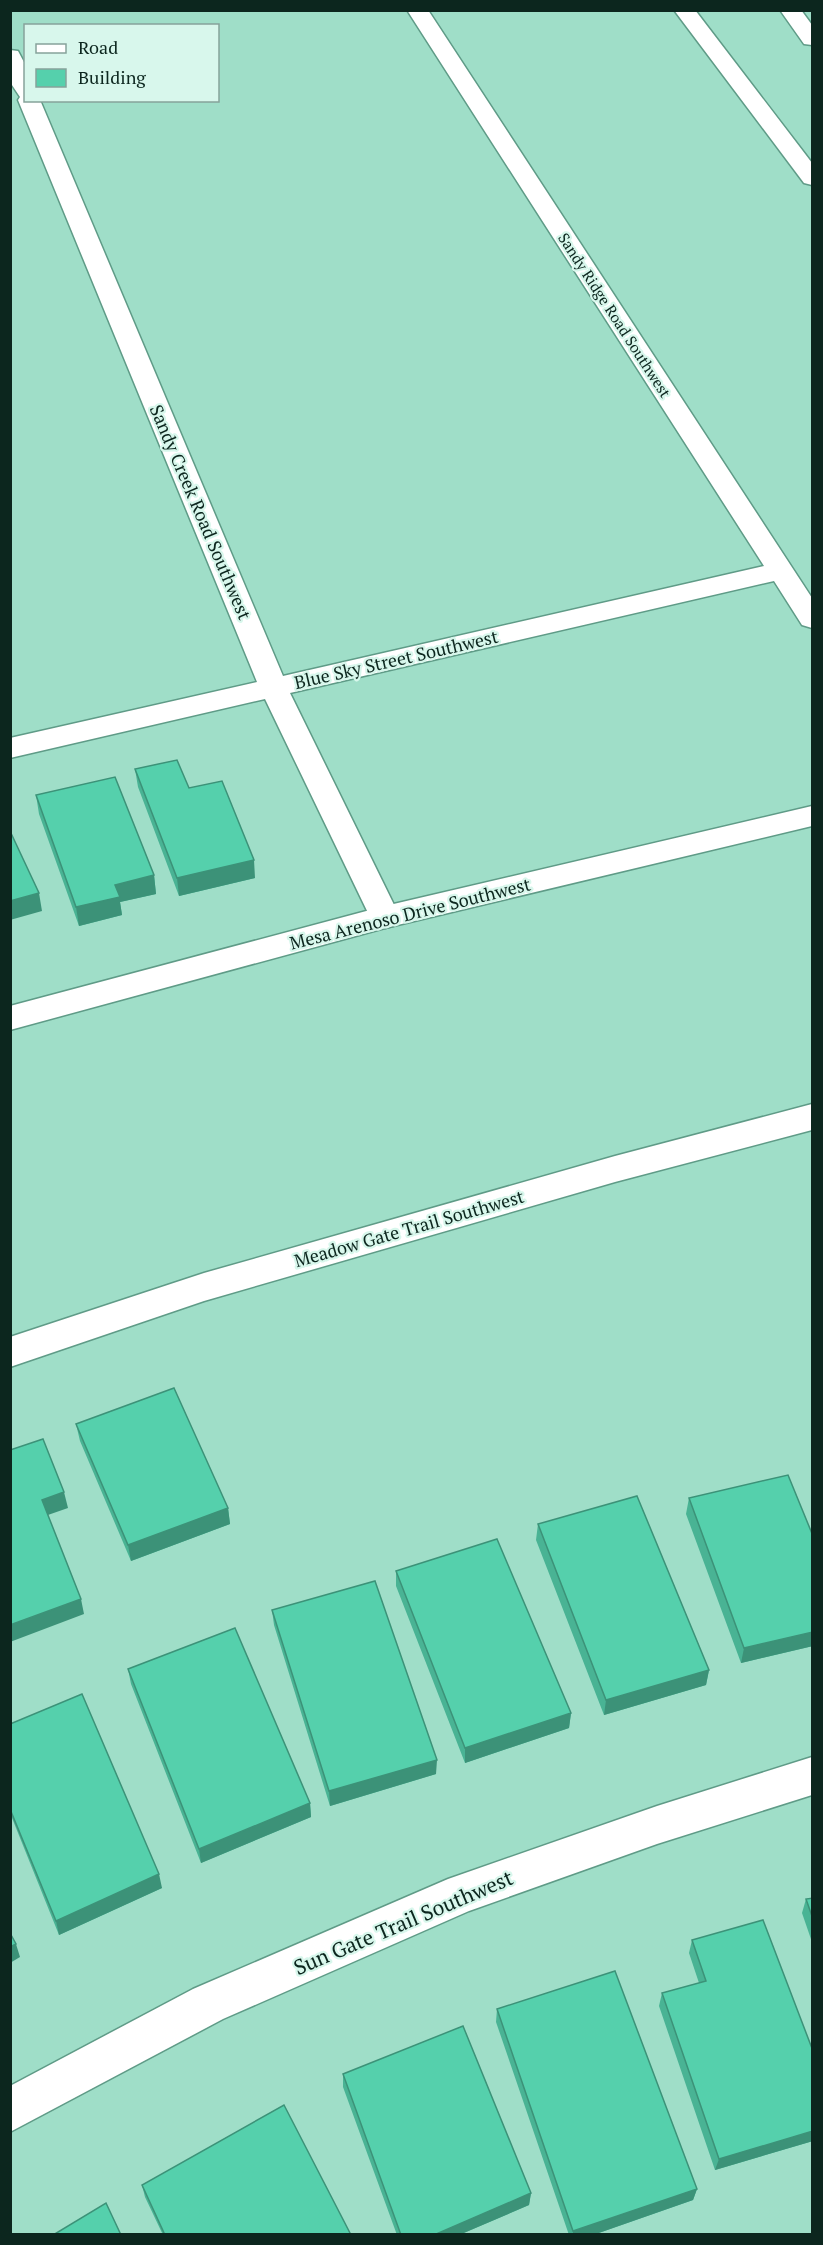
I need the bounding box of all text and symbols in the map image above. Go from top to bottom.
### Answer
legend [24,24,219,102]
text: Road [78,35,118,59]
text: Building [78,65,146,89]
street label: Sandy Ridge Road Southwest [554,229,676,401]
street label: Sandy Creek Road Southwest [145,401,257,623]
street label: Blue Sky Street Southwest [292,624,501,694]
street label: Mesa Arenoso Drive Southwest [287,871,533,955]
street label: Meadow Gate Trail Southwest [291,1184,527,1272]
street label: Sun Gate Trail Southwest [289,1863,517,1981]

